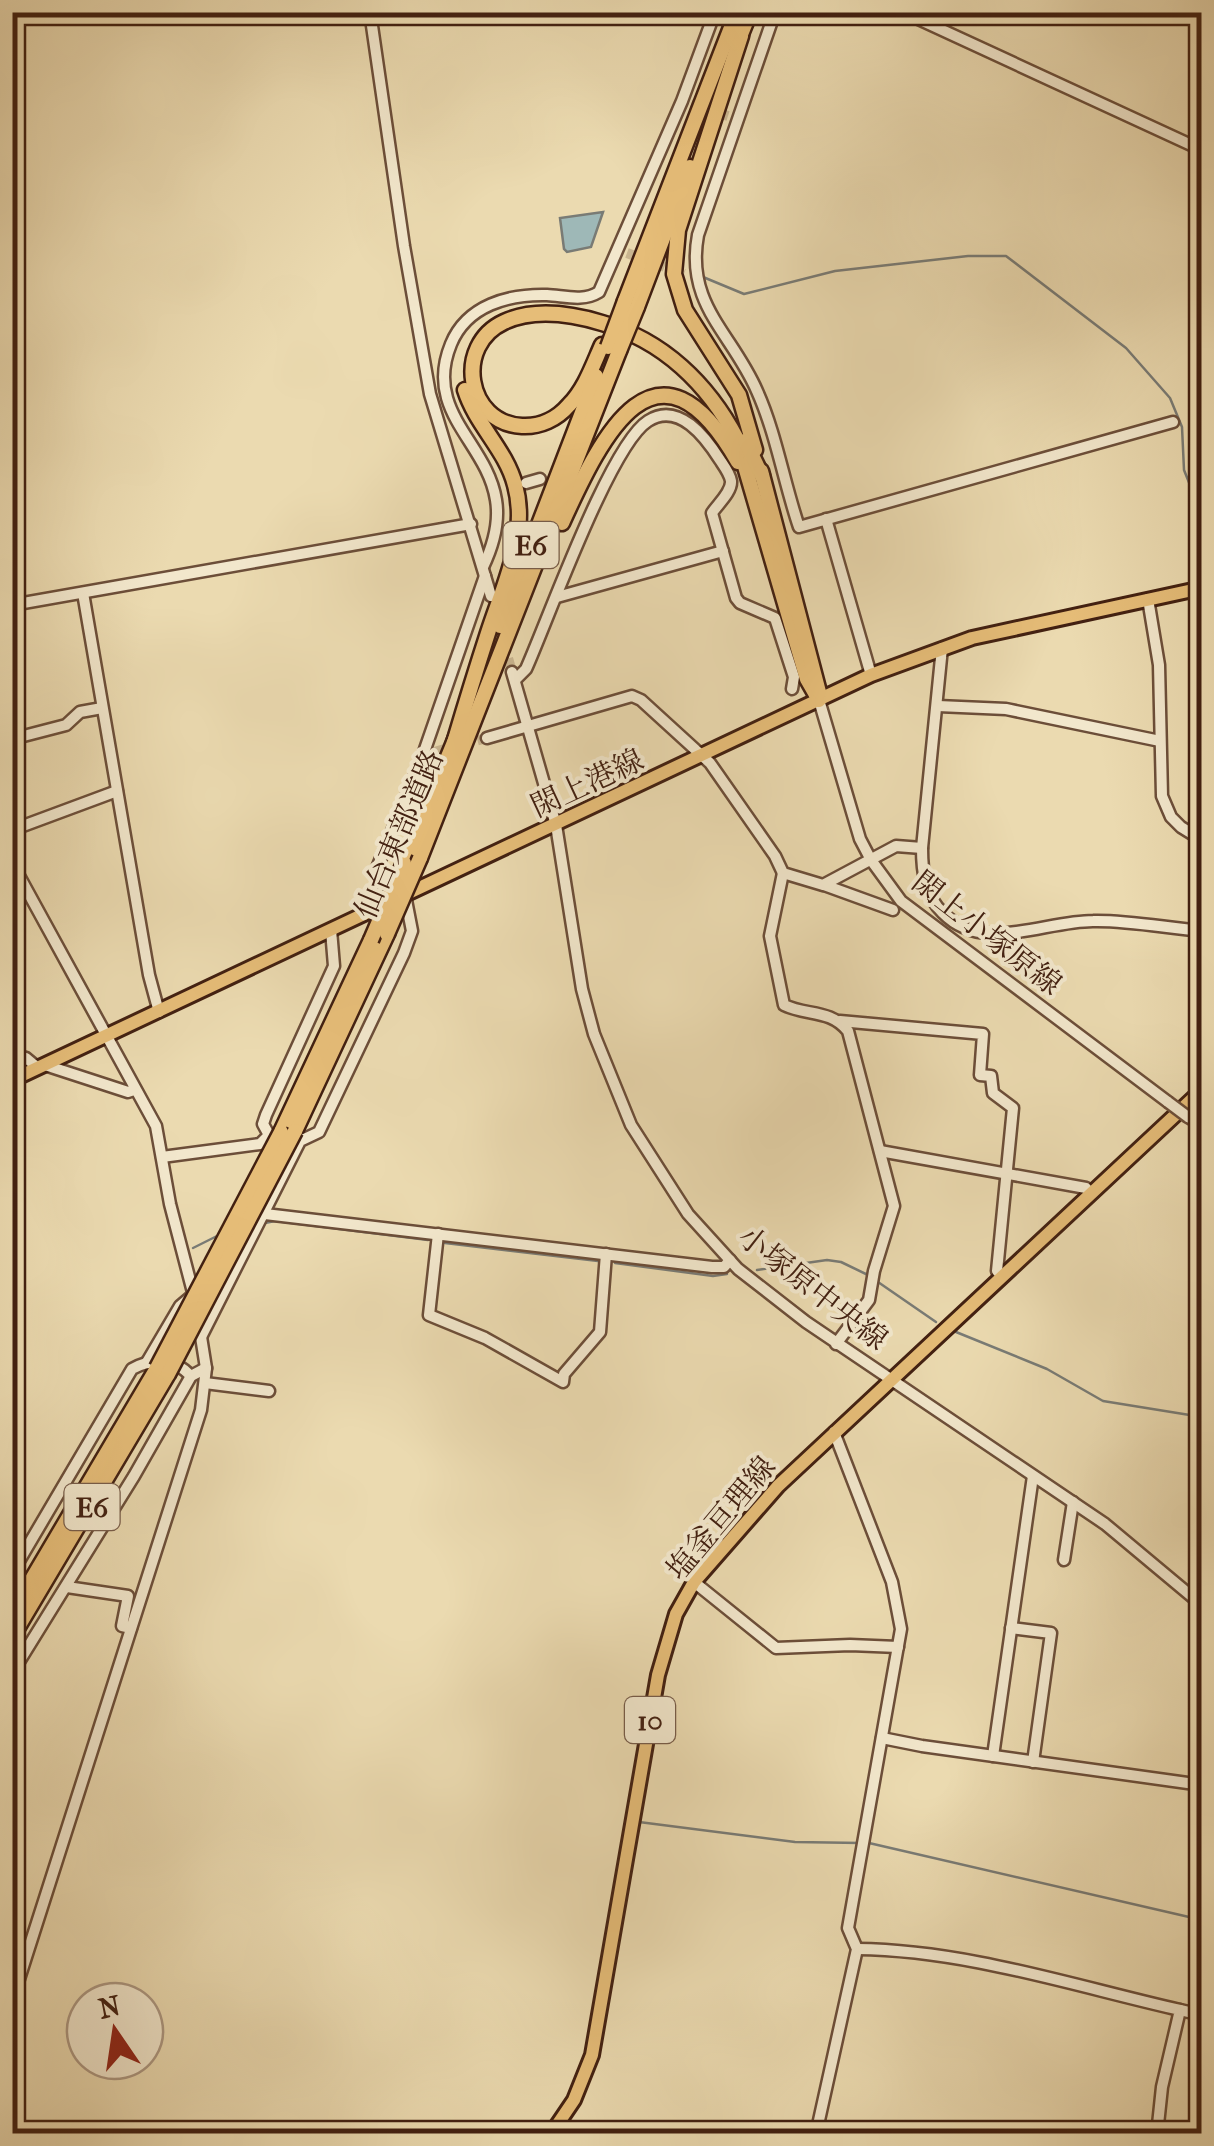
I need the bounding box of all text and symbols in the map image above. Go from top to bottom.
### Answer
road number: E6 [504,522,558,568]
street label: 閖上港線 [525,742,649,825]
street label: 仙台東部道路 [348,745,451,924]
street label: 閖上小塚原線 [905,864,1068,1003]
street label: 小塚原中央線 [731,1219,894,1358]
street label: 塩釜亘理線 [660,1450,783,1587]
road number: E6 [64,1484,120,1530]
road number: 10 [625,1697,675,1743]
north arrow [65,1981,165,2081]
text: N [95,1988,124,2026]

